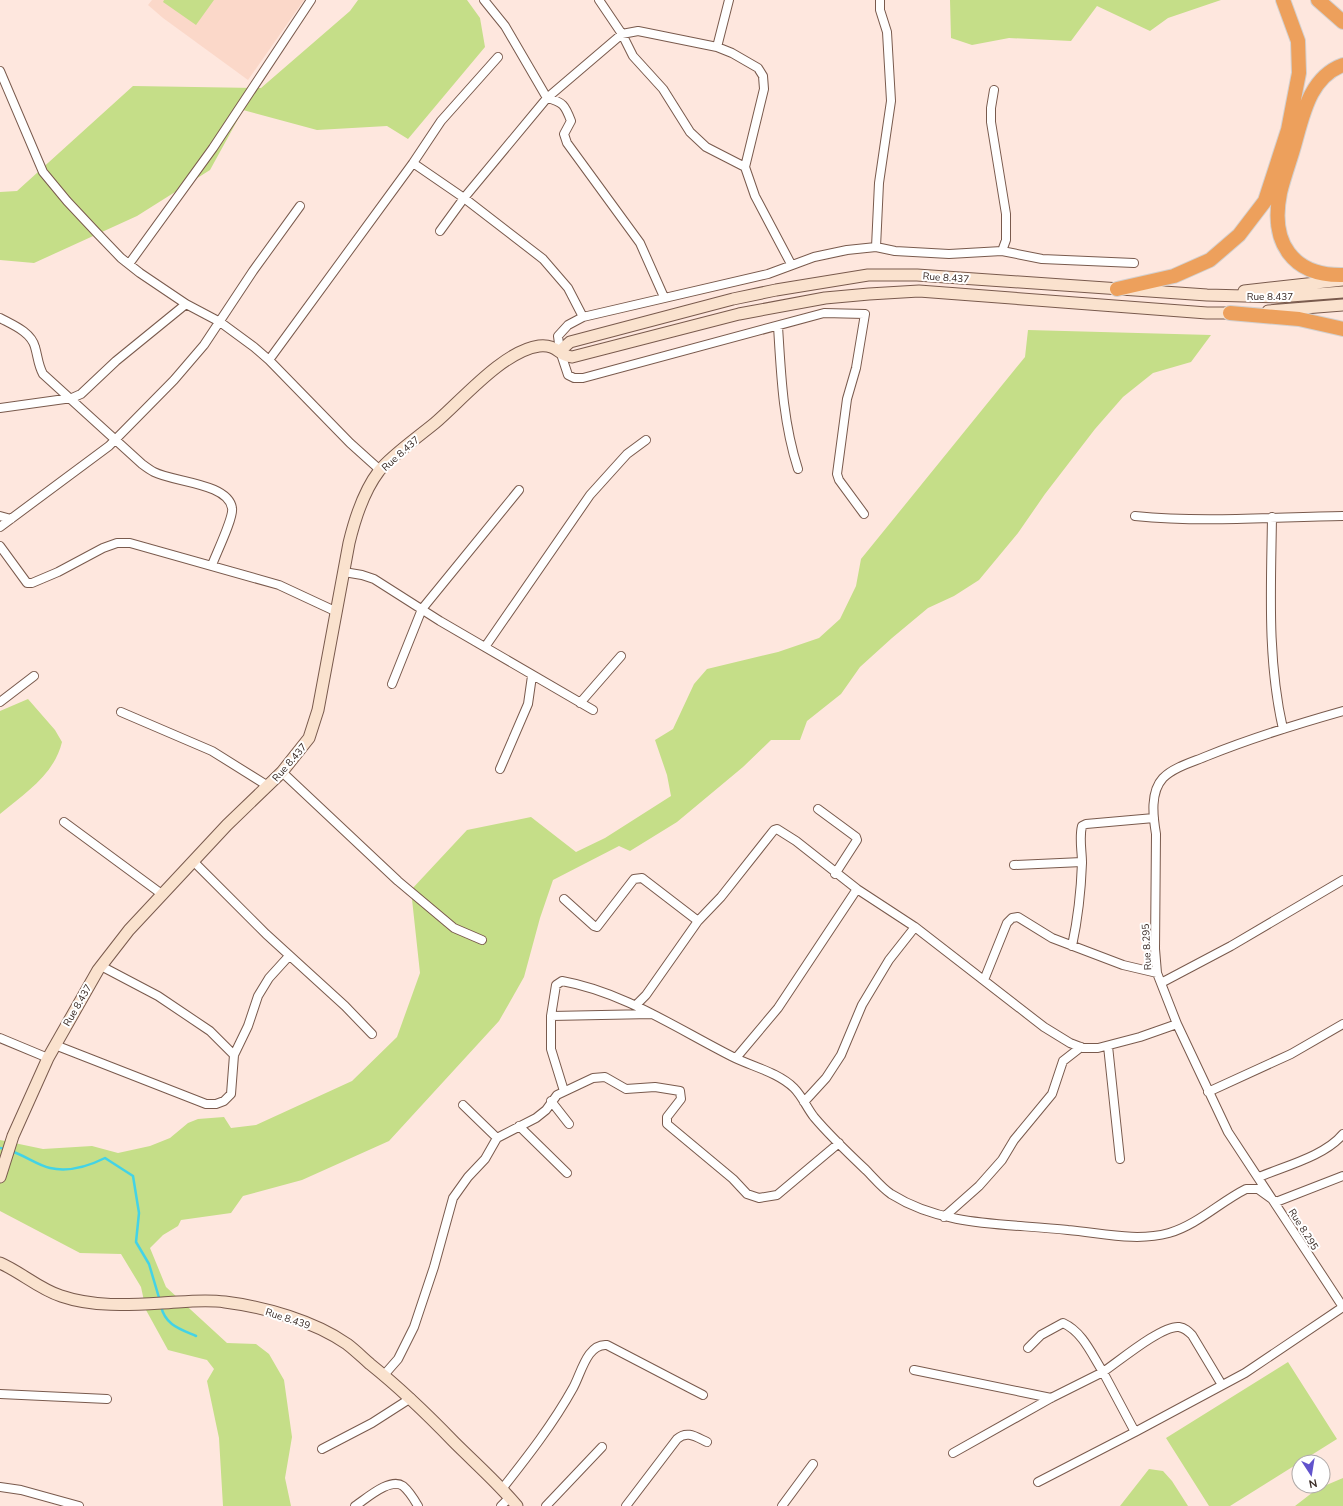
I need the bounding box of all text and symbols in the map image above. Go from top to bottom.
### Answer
street label: Rue 8.437 [922,269,970,287]
street label: Rue 8.437 [1247,290,1293,304]
street label: Rue 8.437 [379,433,423,474]
street label: Rue 8.437 [269,741,310,785]
street label: Rue 8.295 [1139,923,1155,971]
street label: Rue 8.437 [60,982,96,1029]
street label: Rue 8.295 [1285,1206,1321,1253]
street label: Rue 8.439 [263,1305,312,1333]
north arrow [1291,1454,1331,1494]
text: N [1307,1475,1319,1491]

